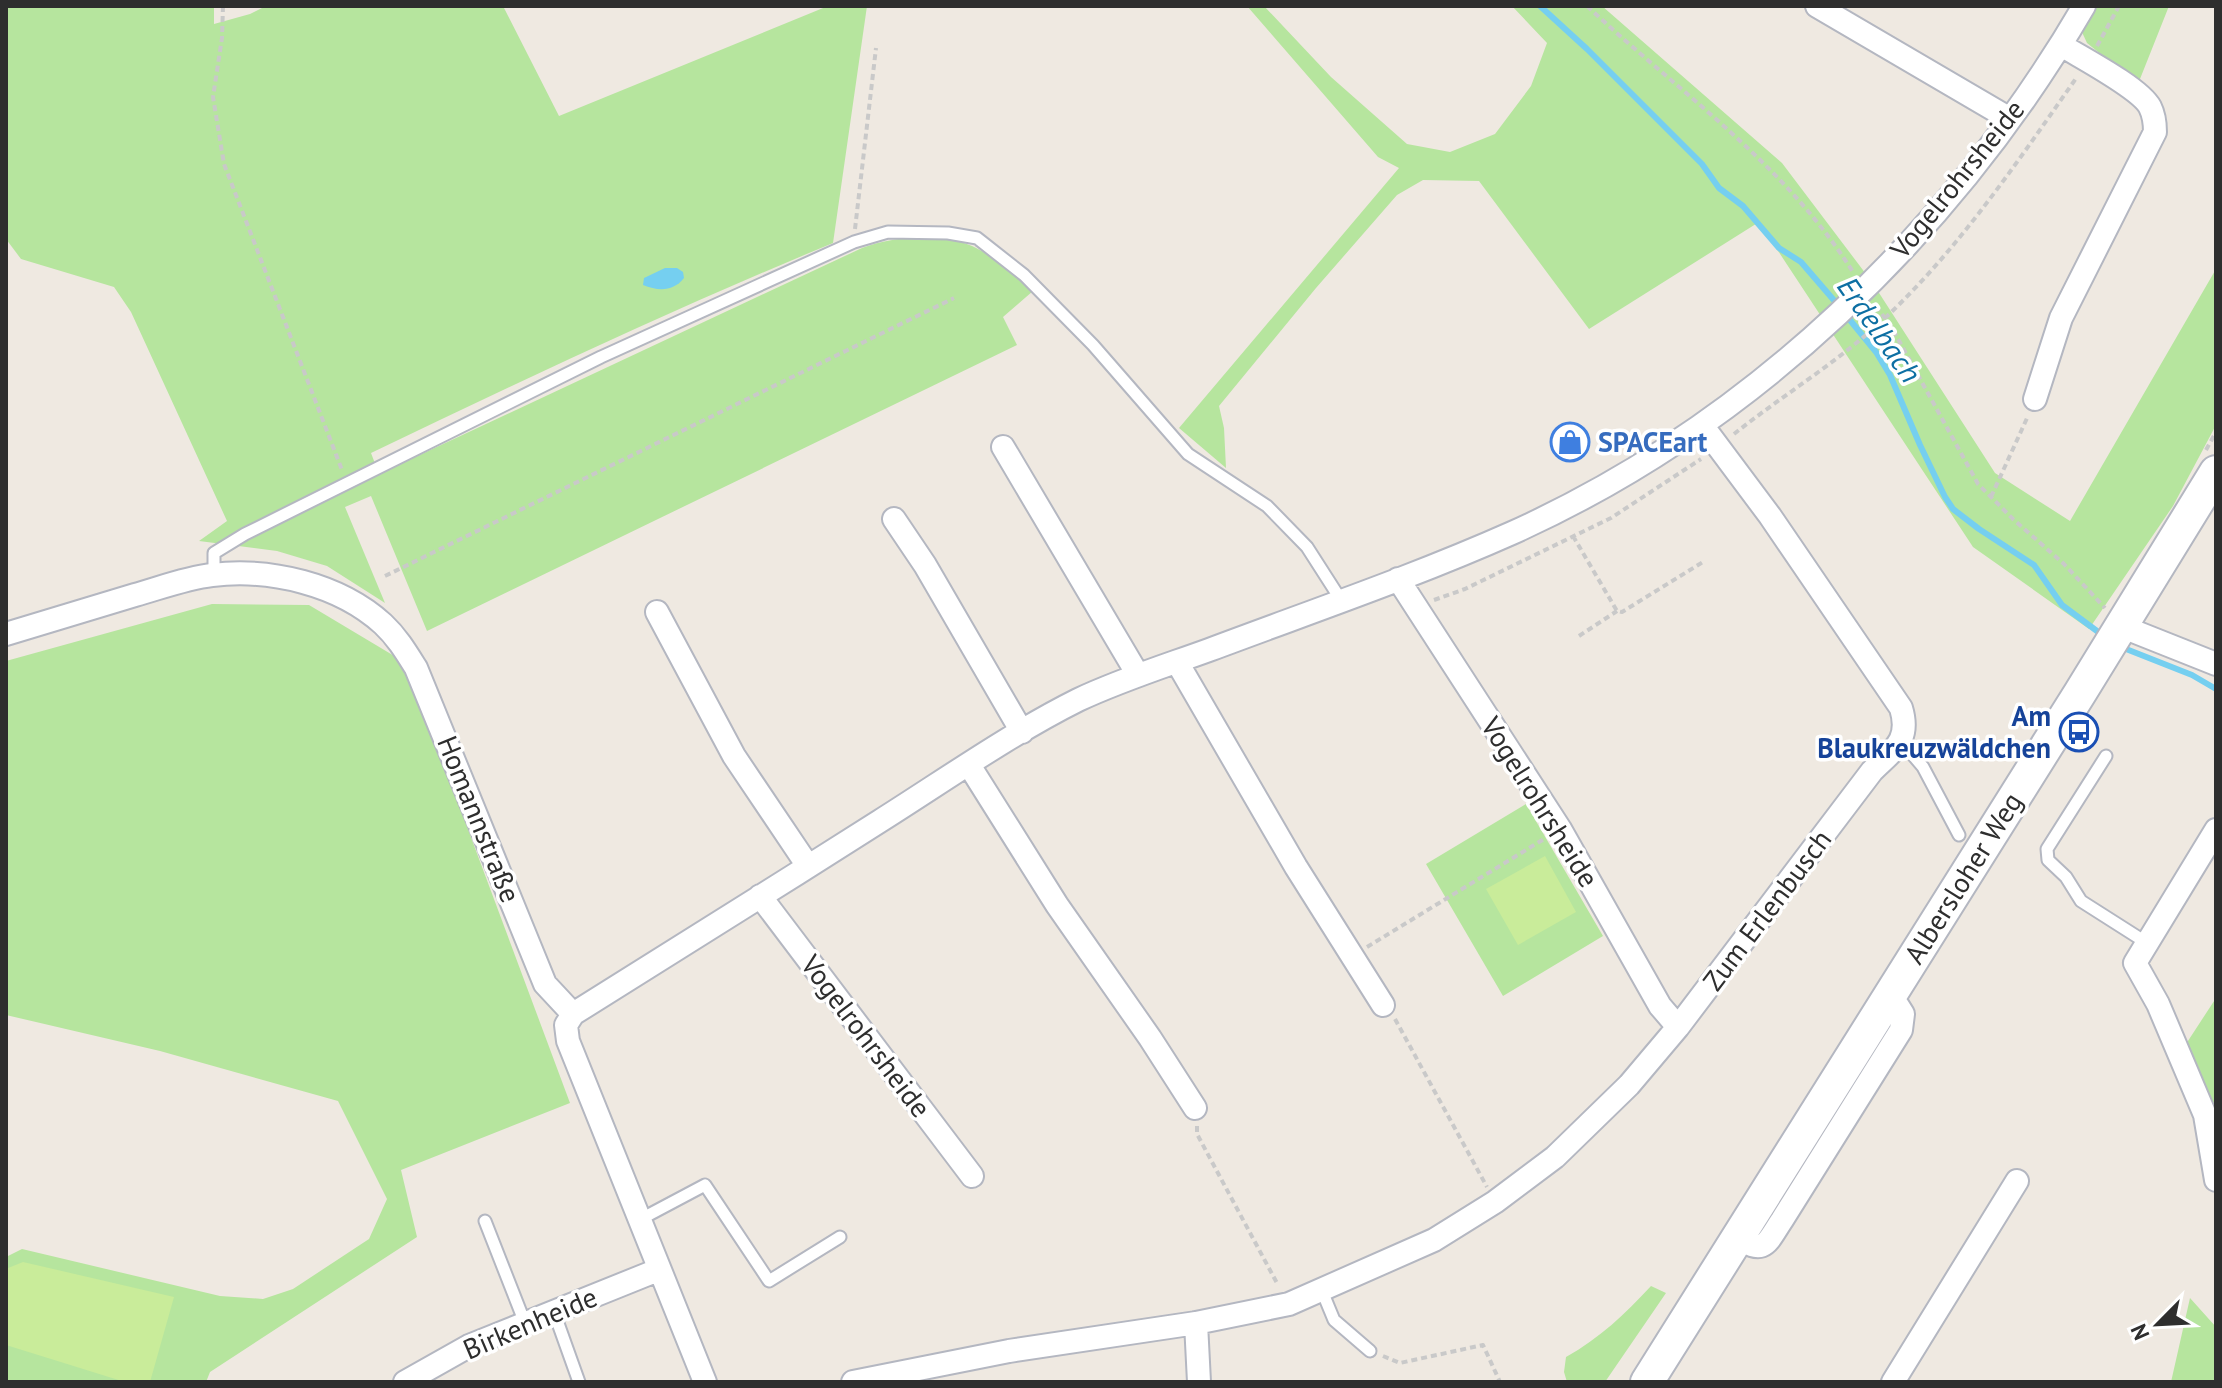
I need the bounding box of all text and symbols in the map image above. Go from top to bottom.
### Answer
street label: Vogelrohrsheide [1880,92,2032,267]
water label: Erdelbach [1830,268,1931,390]
shop icon: SPACEart [1549,421,1591,463]
place label: SPACEart [1598,423,1708,460]
place label: Am Blaukreuzwäldchen [1817,697,2051,766]
street label: Vogelrohrsheide [1473,709,1608,894]
bus stop icon: Am Blaukreuzwäldchen [2058,711,2100,753]
street label: Homannstraße [429,730,530,908]
street label: Albersloher Weg [1895,785,2030,970]
street label: Zum Erlenbusch [1694,822,1839,998]
street label: Vogelrohrsheide [793,946,940,1124]
street label: Birkenheide [457,1278,603,1367]
north arrow [2118,1284,2198,1364]
text: N [2124,1320,2155,1344]

